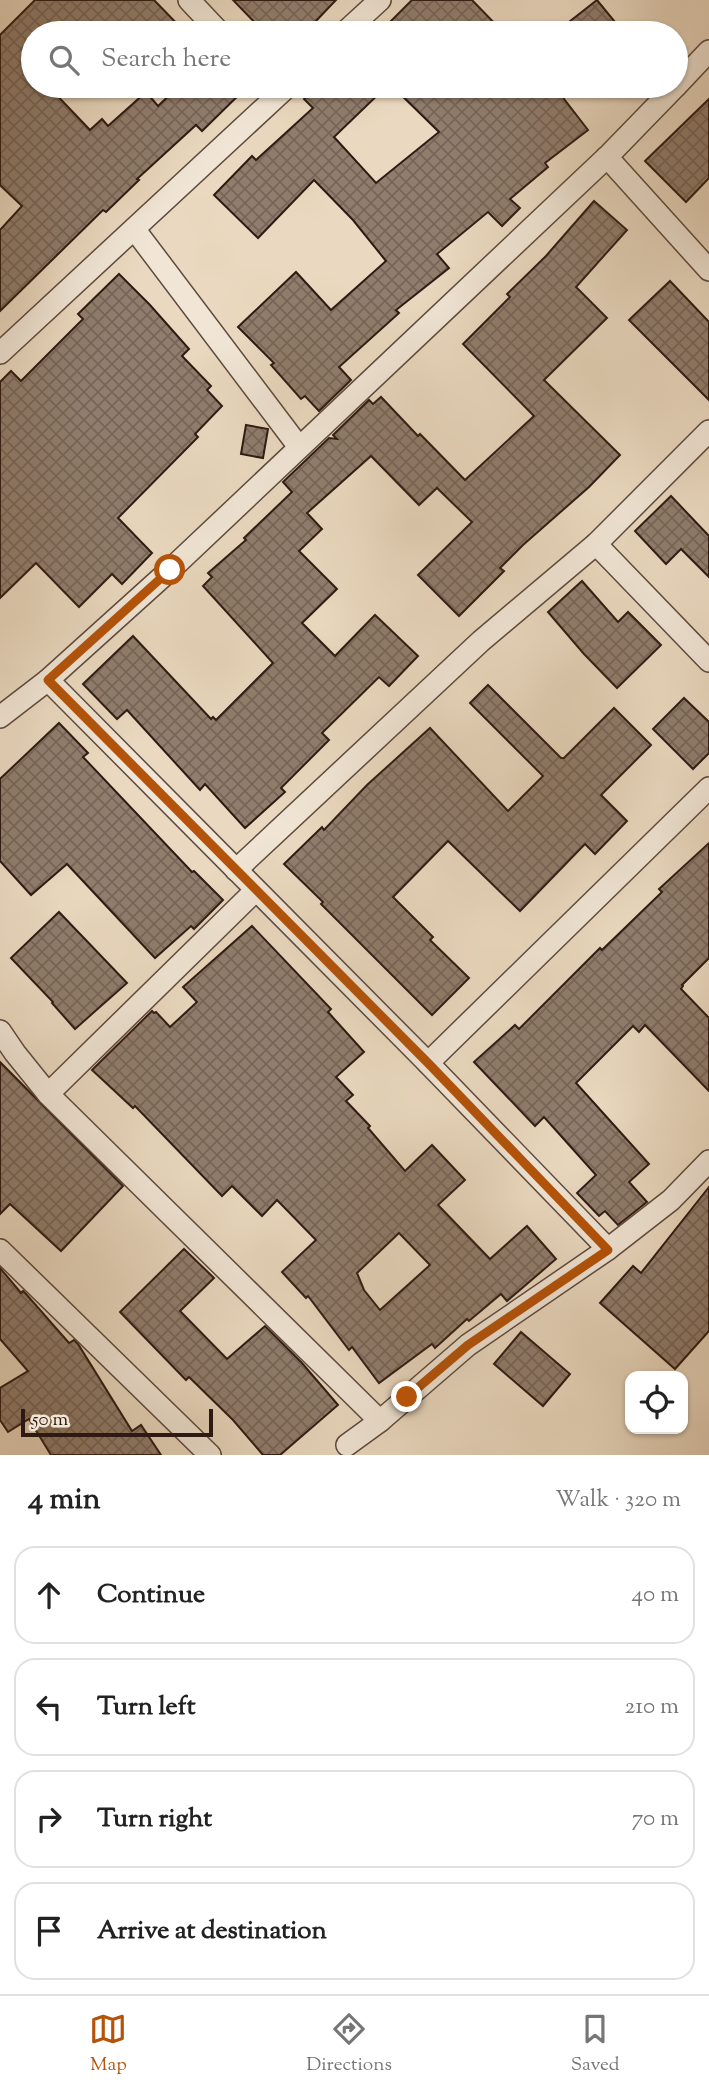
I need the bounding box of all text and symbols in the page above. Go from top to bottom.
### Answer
search box [21,21,688,98]
icon: search [45,41,83,79]
text: Search here [101,41,231,78]
route start [154,554,185,585]
map controls [625,1371,688,1434]
button: locate [625,1371,688,1434]
route end [391,1381,422,1412]
scale bar [21,1406,214,1438]
text: 50 m [32,1407,68,1434]
text: 4 min [28,1479,101,1522]
text: Walk · 320 m [555,1484,681,1517]
icon: ahead [30,1576,68,1614]
text: Continue [97,1577,205,1614]
text: 40 m [632,1579,679,1612]
icon: left [30,1688,68,1726]
text: Turn left [97,1689,196,1726]
text: 210 m [625,1691,679,1724]
icon: right [30,1800,68,1838]
text: Turn right [97,1801,212,1838]
text: 70 m [632,1803,679,1836]
icon: arrive [30,1912,68,1950]
text: Arrive at destination [97,1913,327,1950]
tab: Map [89,2010,127,2079]
tab: Directions [306,2010,392,2079]
tab: Saved [571,2010,620,2079]

